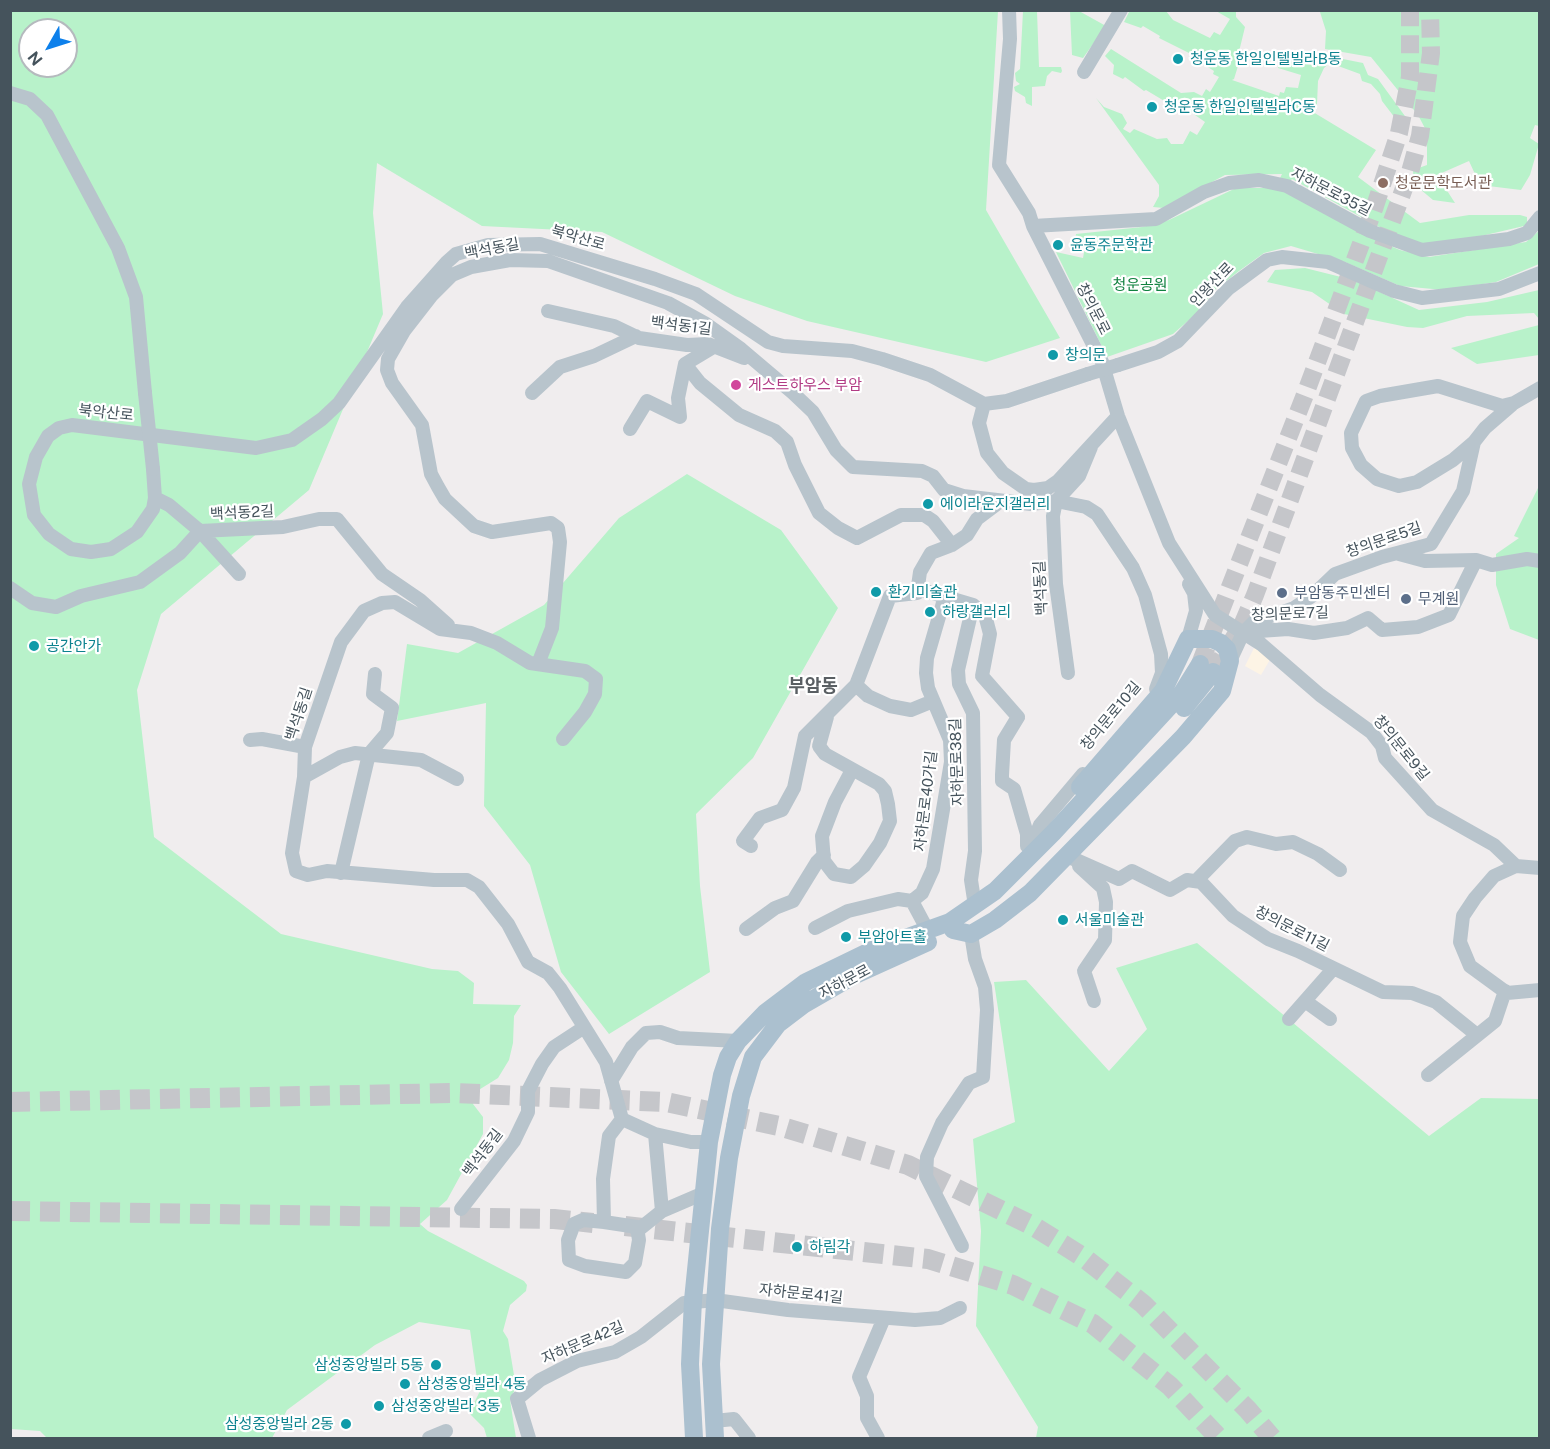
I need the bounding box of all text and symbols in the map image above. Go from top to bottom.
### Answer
north arrow [18,18,78,78]
text: N [24,48,47,69]
place label: 청운동 한일인텔빌라B동 [1190,50,1342,68]
marker: 청운동 한일인텔빌라B동 [1171,52,1185,66]
place label: 청운동 한일인텔빌라C동 [1164,98,1316,116]
marker: 청운동 한일인텔빌라C동 [1145,100,1159,114]
street label: 자하문로35길 [1288,164,1374,220]
place label: 청운문학도서관 [1395,174,1492,192]
marker: 청운문학도서관 [1376,176,1390,190]
street label: 북악산로 [549,222,607,254]
street label: 백석동길 [463,235,521,263]
place label: 윤동주문학관 [1070,236,1153,254]
marker: 윤동주문학관 [1051,238,1065,252]
street label: 인왕산로 [1186,259,1238,311]
park label: 청운공원 [1112,276,1168,294]
street label: 창의문로 [1072,280,1114,338]
street label: 백석동1길 [649,313,713,339]
place label: 창의문 [1065,346,1106,364]
marker: 창의문 [1046,348,1060,362]
place label: 게스트하우스 부암 [748,376,862,394]
marker: 게스트하우스 부암 [729,378,743,392]
street label: 북악산로 [78,401,134,425]
place label: 에이라운지갤러리 [940,495,1050,513]
marker: 에이라운지갤러리 [921,497,935,511]
street label: 백석동2길 [210,502,274,524]
street label: 창의문로5길 [1344,519,1424,561]
street label: 백석동길 [1031,560,1051,616]
place label: 환기미술관 [888,583,957,601]
place label: 부암동주민센터 [1294,584,1391,602]
marker: 환기미술관 [869,585,883,599]
marker: 부암동주민센터 [1275,586,1289,600]
place label: 무계원 [1418,590,1459,608]
marker: 무계원 [1399,592,1413,606]
place label: 하랑갤러리 [942,603,1011,621]
street label: 창의문로7길 [1251,604,1329,624]
marker: 하랑갤러리 [923,605,937,619]
place label: 공간안가 [46,637,101,655]
marker: 공간안가 [27,639,41,653]
district label: 부암동 [788,675,838,697]
street label: 창의문로10길 [1077,678,1145,754]
street label: 백석동길 [282,685,316,743]
street label: 창의문로9길 [1369,712,1433,784]
street label: 자하문로38길 [946,718,968,806]
street label: 자하문로40가길 [911,750,941,852]
street label: 창의문로11길 [1252,903,1332,955]
place label: 서울미술관 [1075,911,1144,929]
marker: 서울미술관 [1056,913,1070,927]
place label: 부암아트홀 [858,928,927,946]
marker: 부암아트홀 [839,930,853,944]
street label: 자하문로 [816,961,874,1003]
street label: 백석동길 [459,1126,507,1180]
place label: 하림각 [809,1238,850,1256]
marker: 하림각 [790,1240,804,1254]
street label: 자하문로41길 [758,1281,844,1307]
street label: 자하문로42길 [539,1318,627,1368]
place label: 삼성중앙빌라 5동 [314,1356,424,1374]
marker: 삼성중앙빌라 5동 [429,1358,443,1372]
place label: 삼성중앙빌라 4동 [417,1375,527,1393]
marker: 삼성중앙빌라 4동 [398,1377,412,1391]
place label: 삼성중앙빌라 3동 [391,1397,501,1415]
marker: 삼성중앙빌라 3동 [372,1399,386,1413]
place label: 삼성중앙빌라 2동 [225,1415,334,1433]
marker: 삼성중앙빌라 2동 [339,1417,353,1431]

